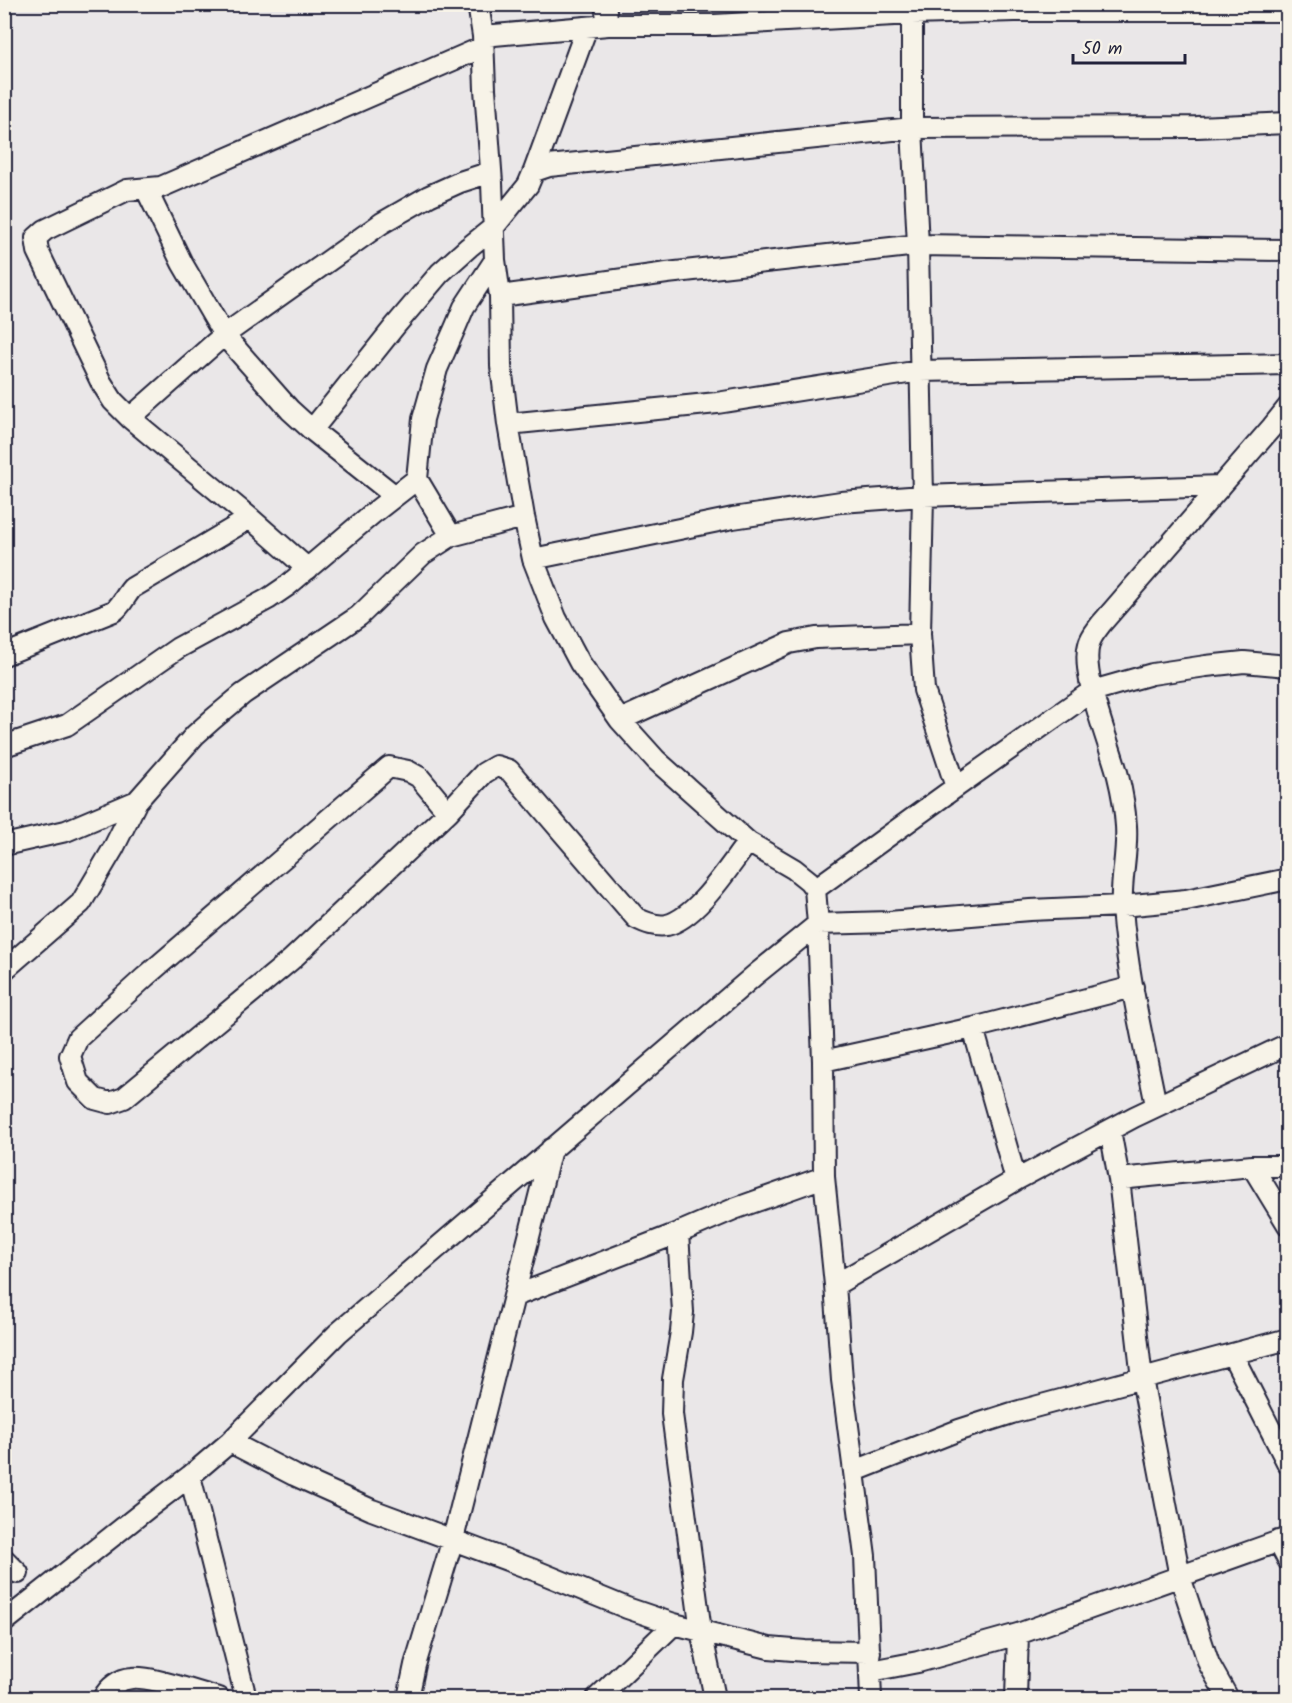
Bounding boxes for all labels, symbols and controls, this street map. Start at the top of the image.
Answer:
scale bar [1073,27,1186,65]
text: 50 m [1082,35,1122,64]

